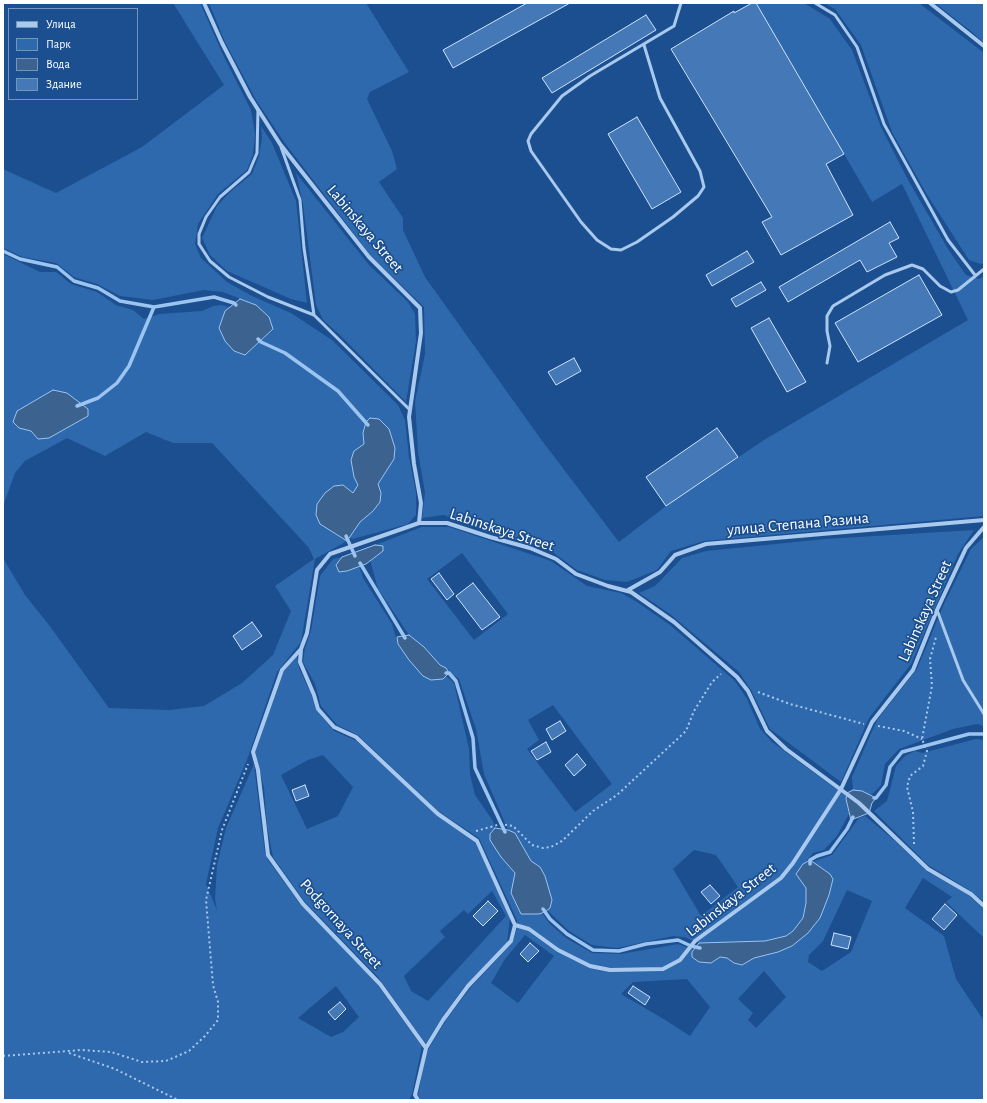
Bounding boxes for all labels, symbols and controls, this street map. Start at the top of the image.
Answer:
legend [8,8,138,100]
text: Улица [46,18,76,30]
text: Парк [46,38,71,50]
text: Вода [46,58,70,70]
text: Здание [46,78,82,90]
street label: Labinskaya Street [323,181,407,277]
street label: Labinskaya Street [447,504,557,556]
street label: улица Степана Разина [726,508,870,540]
street label: Labinskaya Street [894,557,956,665]
street label: Labinskaya Street [682,859,780,941]
street label: Podgornaya Street [296,875,386,973]

